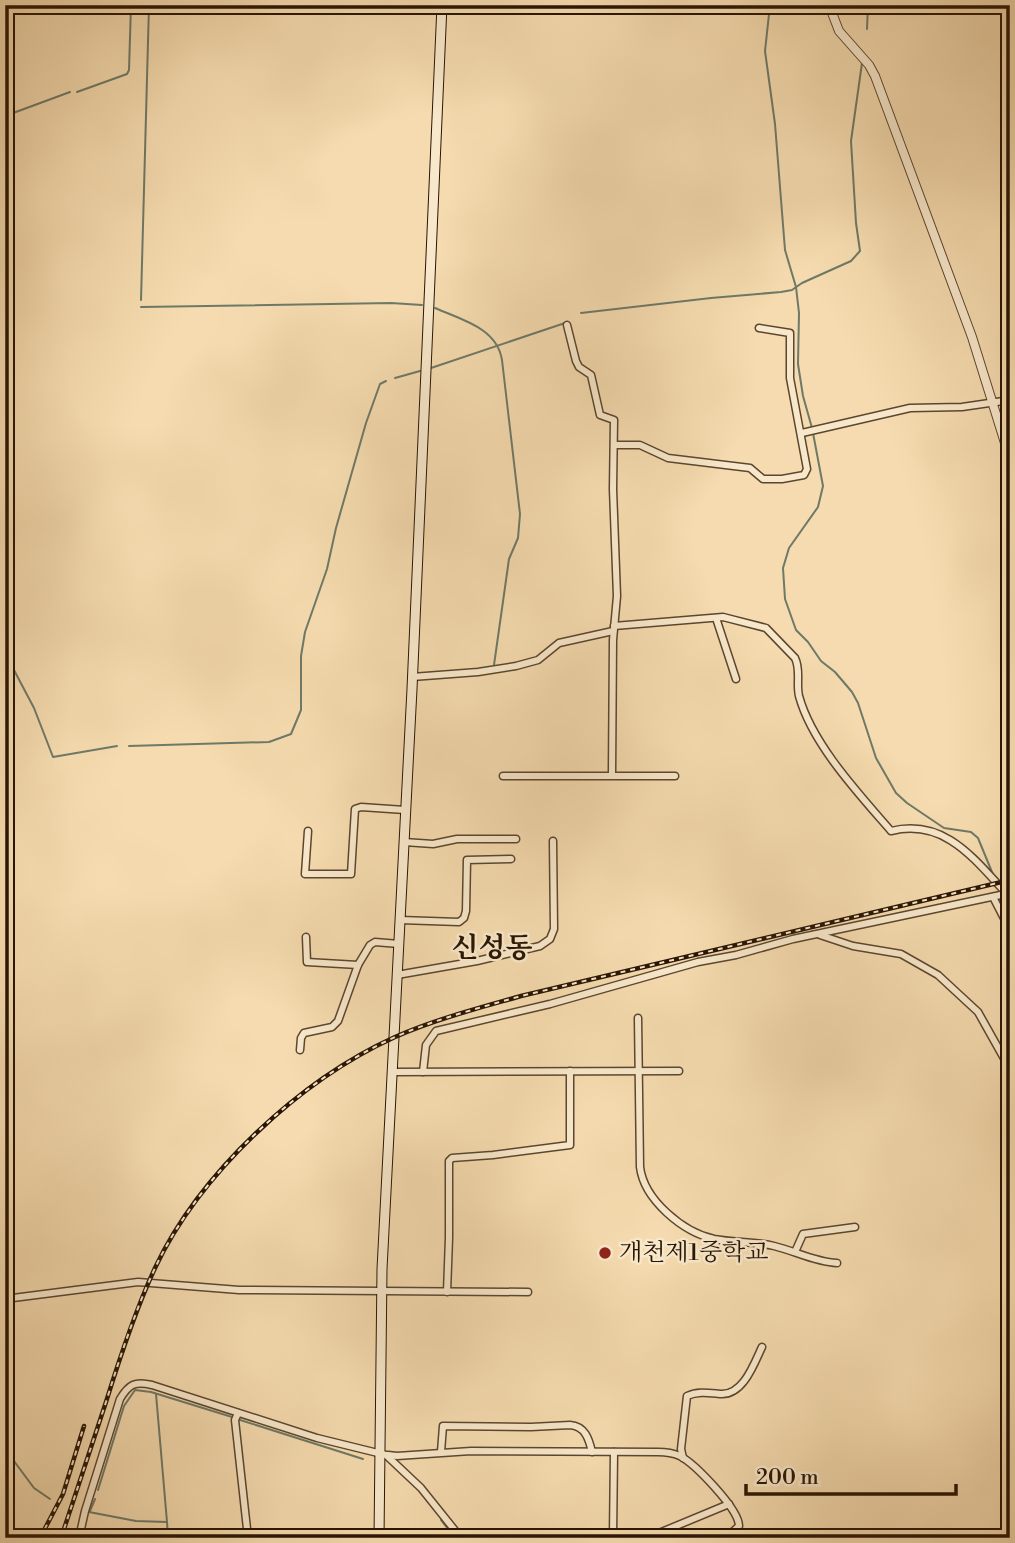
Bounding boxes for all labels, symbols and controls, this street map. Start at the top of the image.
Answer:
district label: 신성동 [451,931,533,966]
place label: 개천제1중학교 [619,1238,768,1268]
marker: 개천제1중학교 [597,1245,613,1261]
scale bar [746,1452,956,1496]
text: 200 m [756,1465,819,1491]

